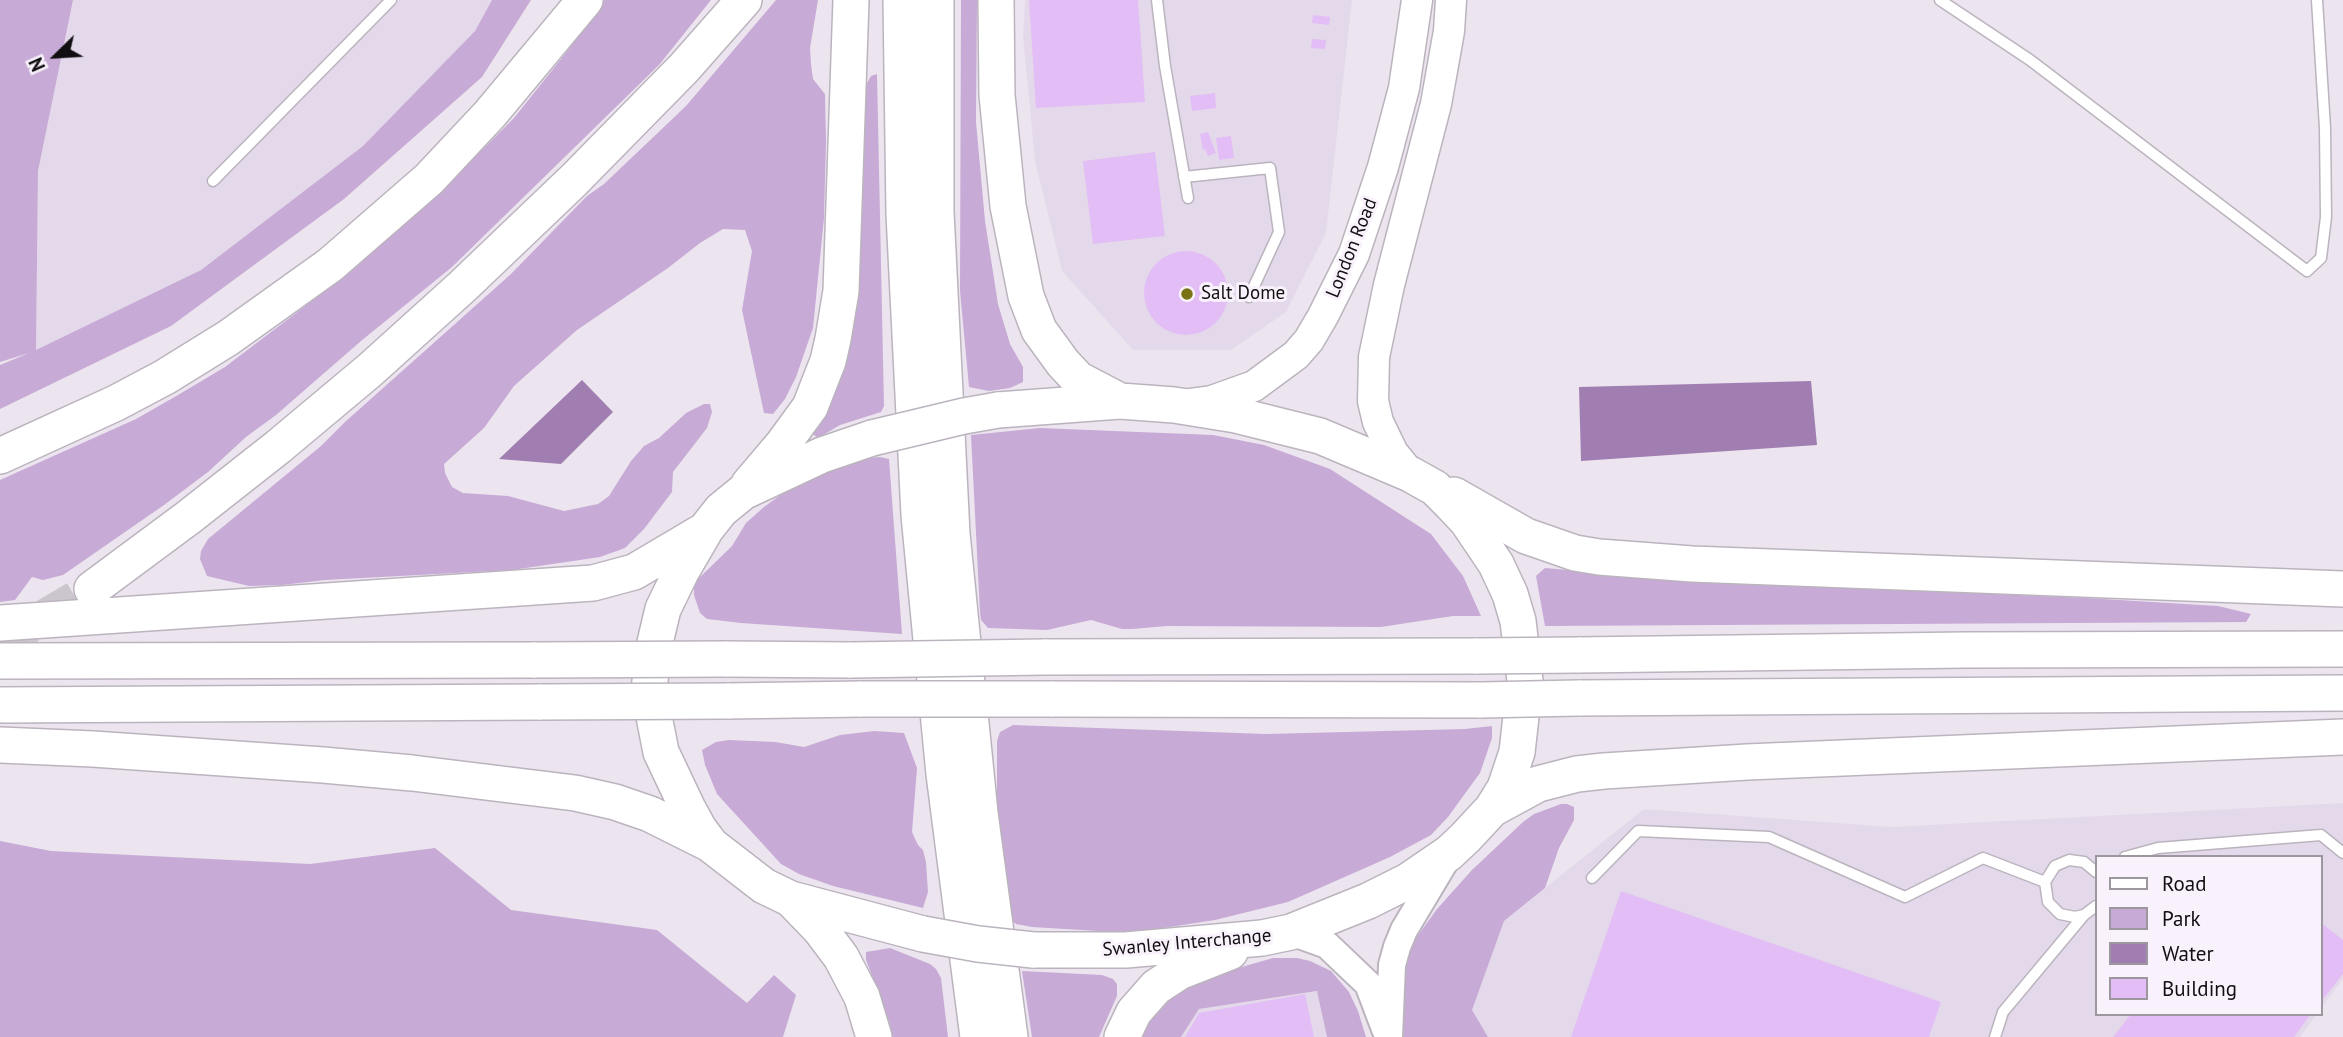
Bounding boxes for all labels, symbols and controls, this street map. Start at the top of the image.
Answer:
north arrow [21,21,91,91]
text: N [23,54,50,75]
street label: London Road [1322,195,1382,301]
place label: Salt Dome [1201,283,1285,305]
marker: Salt Dome [1179,286,1195,302]
legend [2094,855,2322,1016]
text: Road [2162,870,2206,897]
text: Park [2162,905,2201,932]
street label: Swanley Interchange [1102,924,1272,962]
text: Water [2162,940,2214,967]
text: Building [2162,975,2237,1002]

